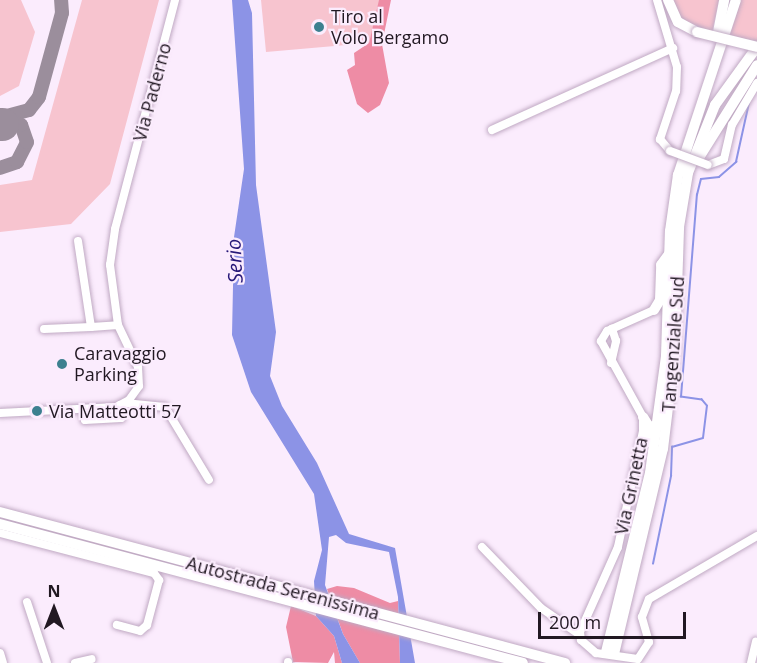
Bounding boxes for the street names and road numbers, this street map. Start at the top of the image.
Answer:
street label: Via Paderno [128,40,176,144]
street label: Tangenziale Sud [657,275,689,413]
street label: Via Grinetta [610,435,652,537]
street label: Autostrada Serenissima [184,552,382,624]

